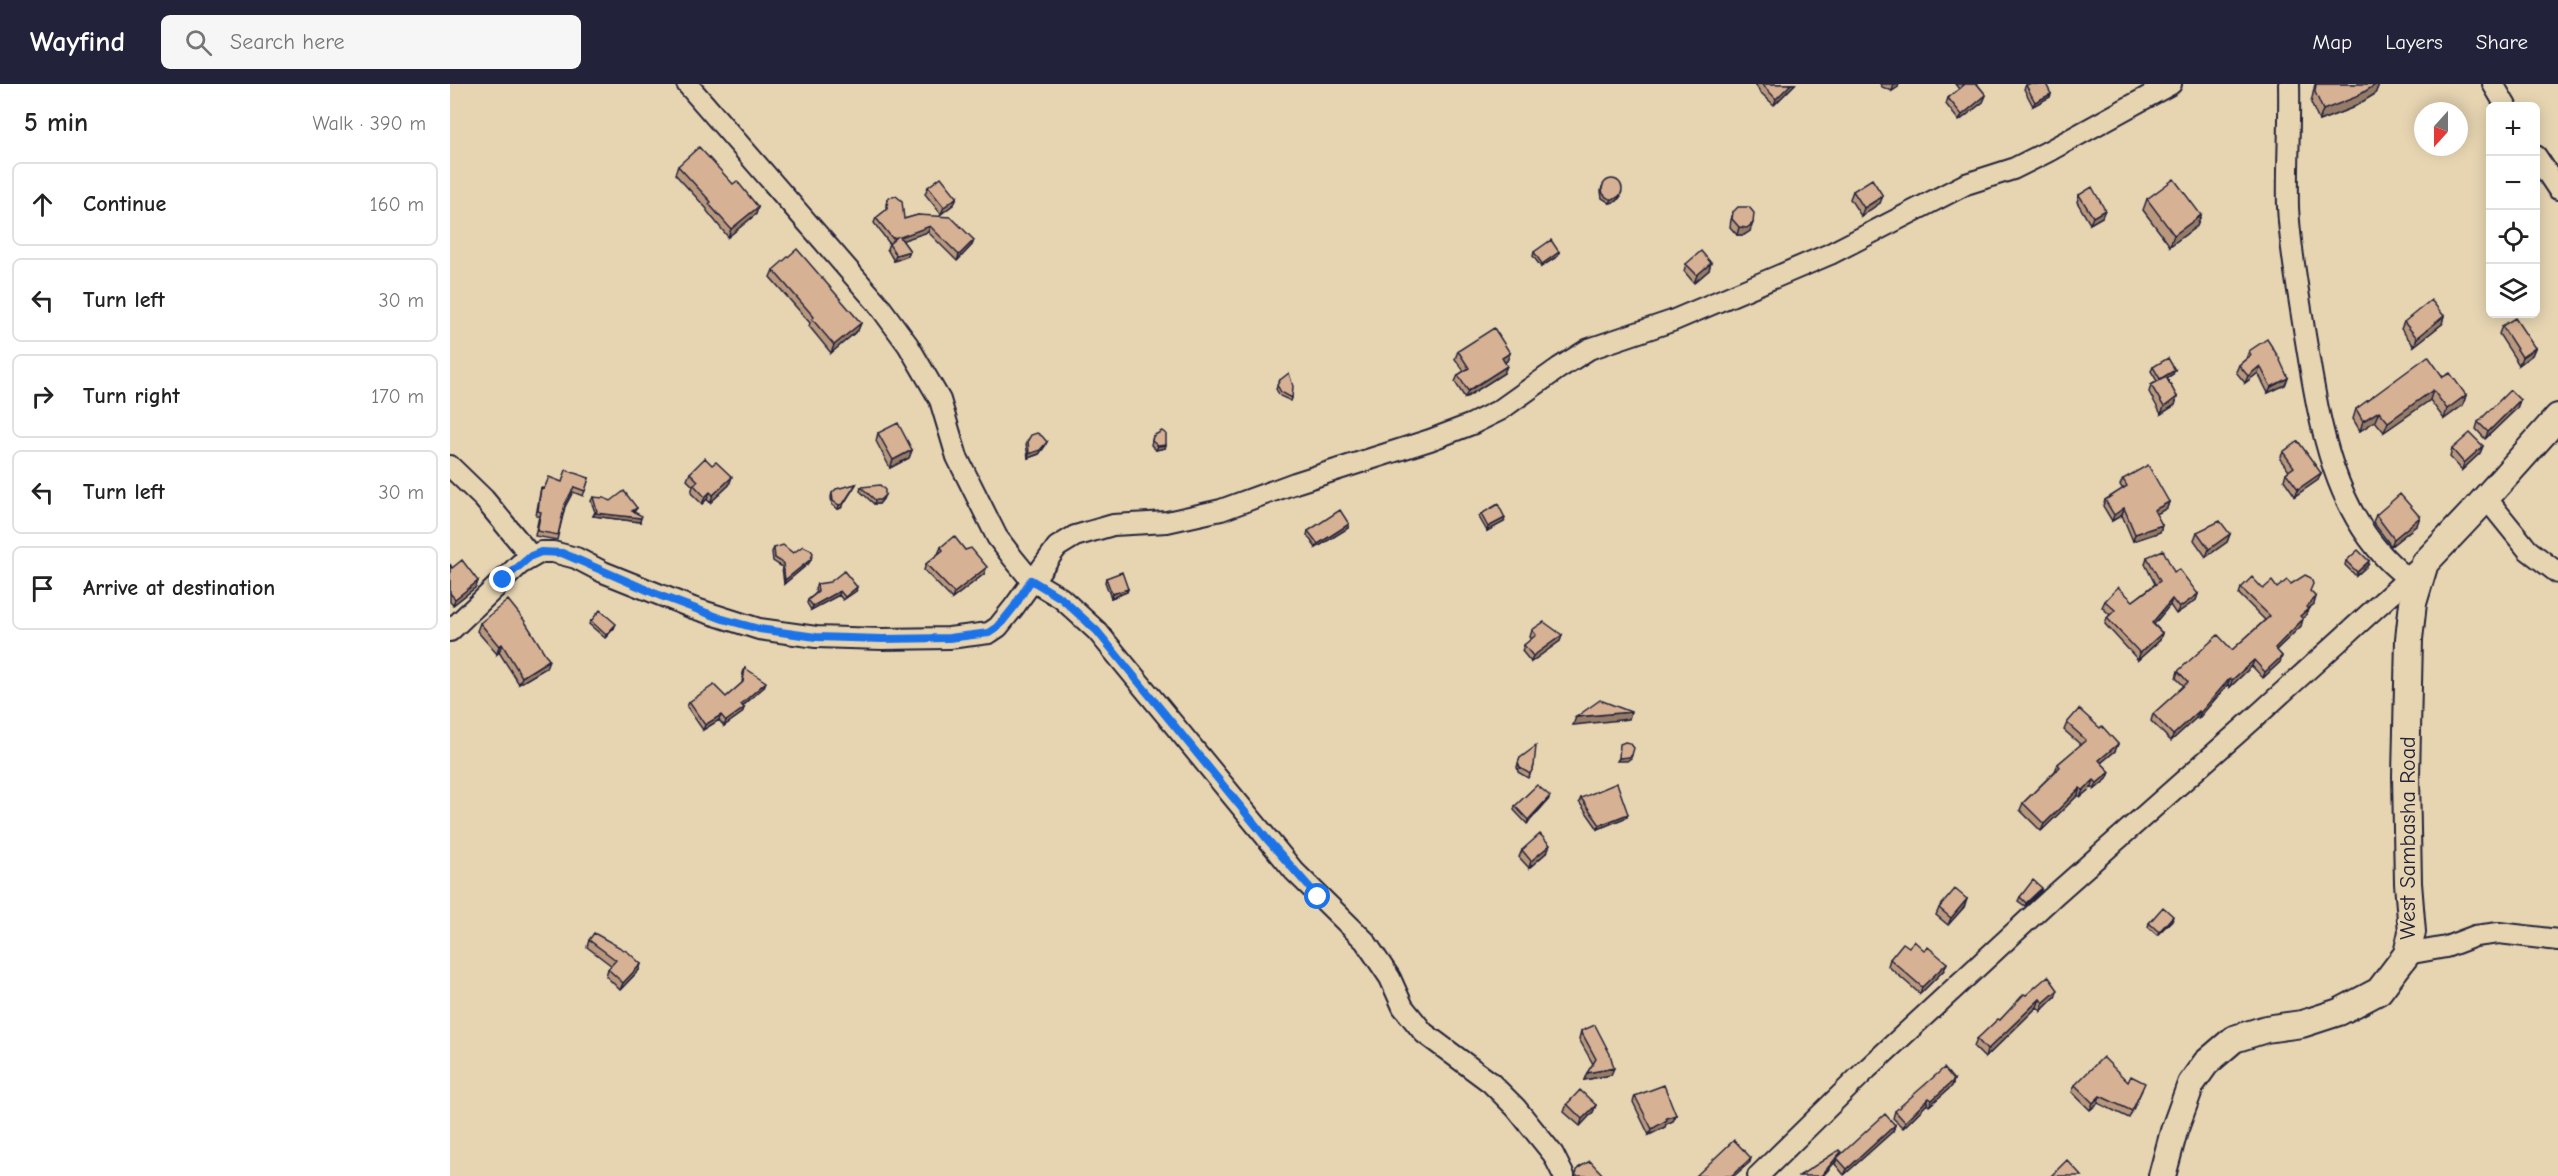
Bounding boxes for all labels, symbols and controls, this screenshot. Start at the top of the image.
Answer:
search box [161,15,581,69]
text: Wayfind [30,26,125,58]
icon: search [182,26,215,59]
text: Search here [230,29,345,55]
text: Map [2313,30,2352,54]
text: Layers [2385,30,2443,54]
text: Share [2476,30,2528,54]
north arrow [2414,102,2468,156]
map controls [2486,102,2540,318]
button: + [2486,102,2540,156]
text: 5 min [24,108,88,138]
text: Walk · 390 m [313,112,426,135]
button: − [2486,156,2540,210]
icon: ahead [26,188,59,221]
text: Continue [83,191,166,217]
text: 160 m [370,193,424,216]
button: locate [2486,210,2540,264]
button: layers [2486,264,2540,318]
icon: left [26,284,59,317]
text: Turn left [83,287,165,313]
text: 30 m [378,289,424,312]
icon: right [26,380,59,413]
text: Turn right [83,383,180,409]
text: 170 m [371,385,424,408]
icon: left [26,476,59,509]
text: Turn left [83,479,165,505]
text: 30 m [378,481,424,504]
route end [489,566,515,592]
icon: arrive [26,572,59,605]
text: Arrive at destination [83,575,275,601]
street label: West Sambasha Road [2395,736,2421,940]
route start [1304,883,1330,909]

